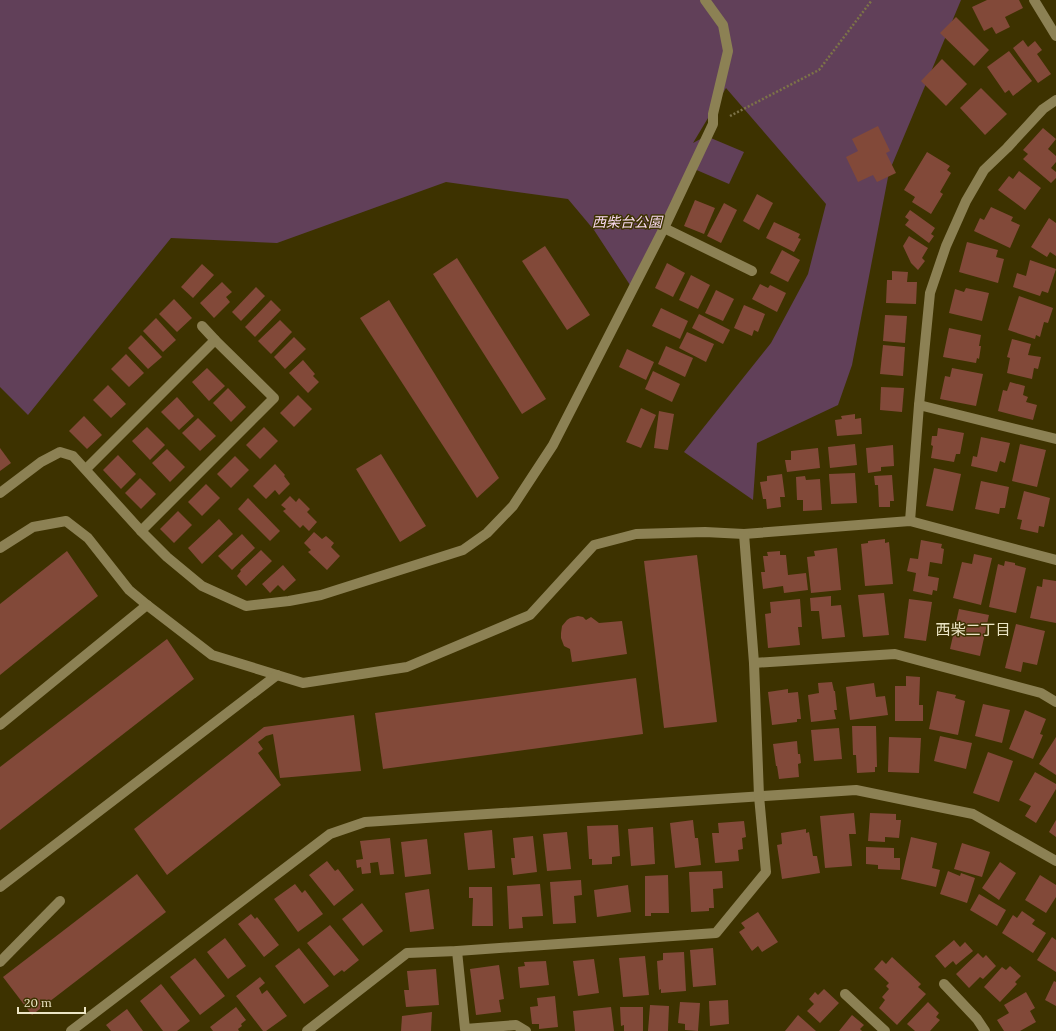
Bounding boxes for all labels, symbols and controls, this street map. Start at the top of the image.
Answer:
park label: 西柴台公園 [592,213,664,231]
district label: 西柴二丁目 [935,620,1011,639]
scale bar [18,989,85,1015]
text: 20 m [24,995,52,1010]

